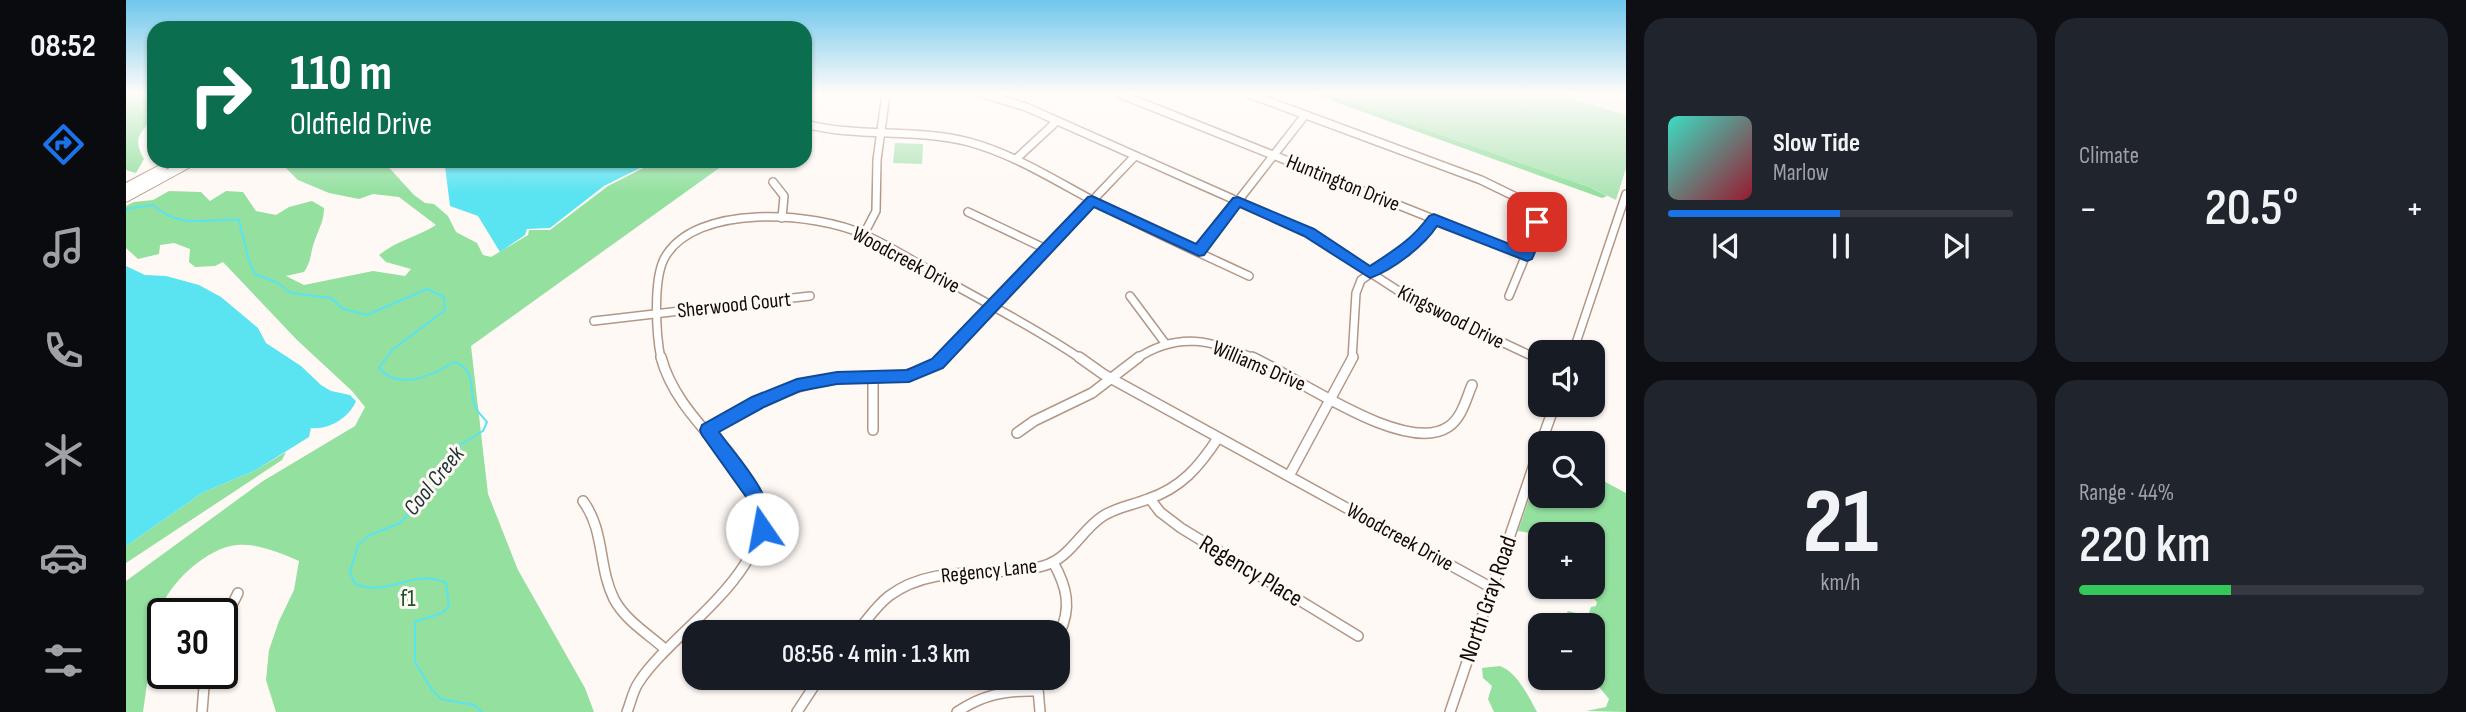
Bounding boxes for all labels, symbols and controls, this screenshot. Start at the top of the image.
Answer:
text: 08:52 [30,27,96,66]
text: 110 m [290,45,392,104]
icon: right [175,49,266,140]
text: Oldfield Drive [290,105,432,144]
icon: directions [39,120,88,169]
text: Slow Tide [1773,128,1860,159]
text: Climate [2079,142,2139,170]
street label: Huntington Drive [1283,149,1403,217]
text: Marlow [1773,159,1829,187]
text: 20.5° [2205,177,2298,240]
text: − [2079,187,2098,232]
text: + [2405,187,2424,232]
pin [1507,192,1567,252]
icon: arrive [1518,203,1556,241]
street label: Woodcreek Drive [848,221,964,299]
icon: music [39,223,88,272]
icon: previous [1707,227,1745,265]
icon: pause [1822,227,1860,265]
icon: next [1937,227,1975,265]
street label: Kingswood Drive [1394,279,1508,355]
street label: Sherwood Court [676,287,792,323]
icon: phone [39,326,88,375]
street label: Williams Drive [1209,335,1309,397]
map controls [1528,340,1605,690]
button: sound [1528,340,1605,417]
icon: climate [39,430,88,479]
button: search [1528,431,1605,508]
water label: Cool Creek [398,440,471,521]
text: 21 [1803,469,1878,578]
text: Range · 44% [2079,479,2174,507]
position arrow [725,492,799,566]
street label: Woodcreek Drive [1342,497,1458,577]
text: 220 km [2079,514,2211,577]
button: + [1528,522,1605,599]
street label: Regency Place [1194,529,1308,613]
street label: North Gray Road [1453,532,1523,666]
icon: car [39,533,88,582]
street label: Regency Lane [940,554,1038,588]
text: km/h [1821,569,1860,597]
park label: f1 [400,584,416,613]
speed limit sign: 30 [147,598,238,689]
button: − [1528,613,1605,690]
icon: filters [39,636,88,685]
text: 08:56 · 4 min · 1.3 km [782,639,970,670]

